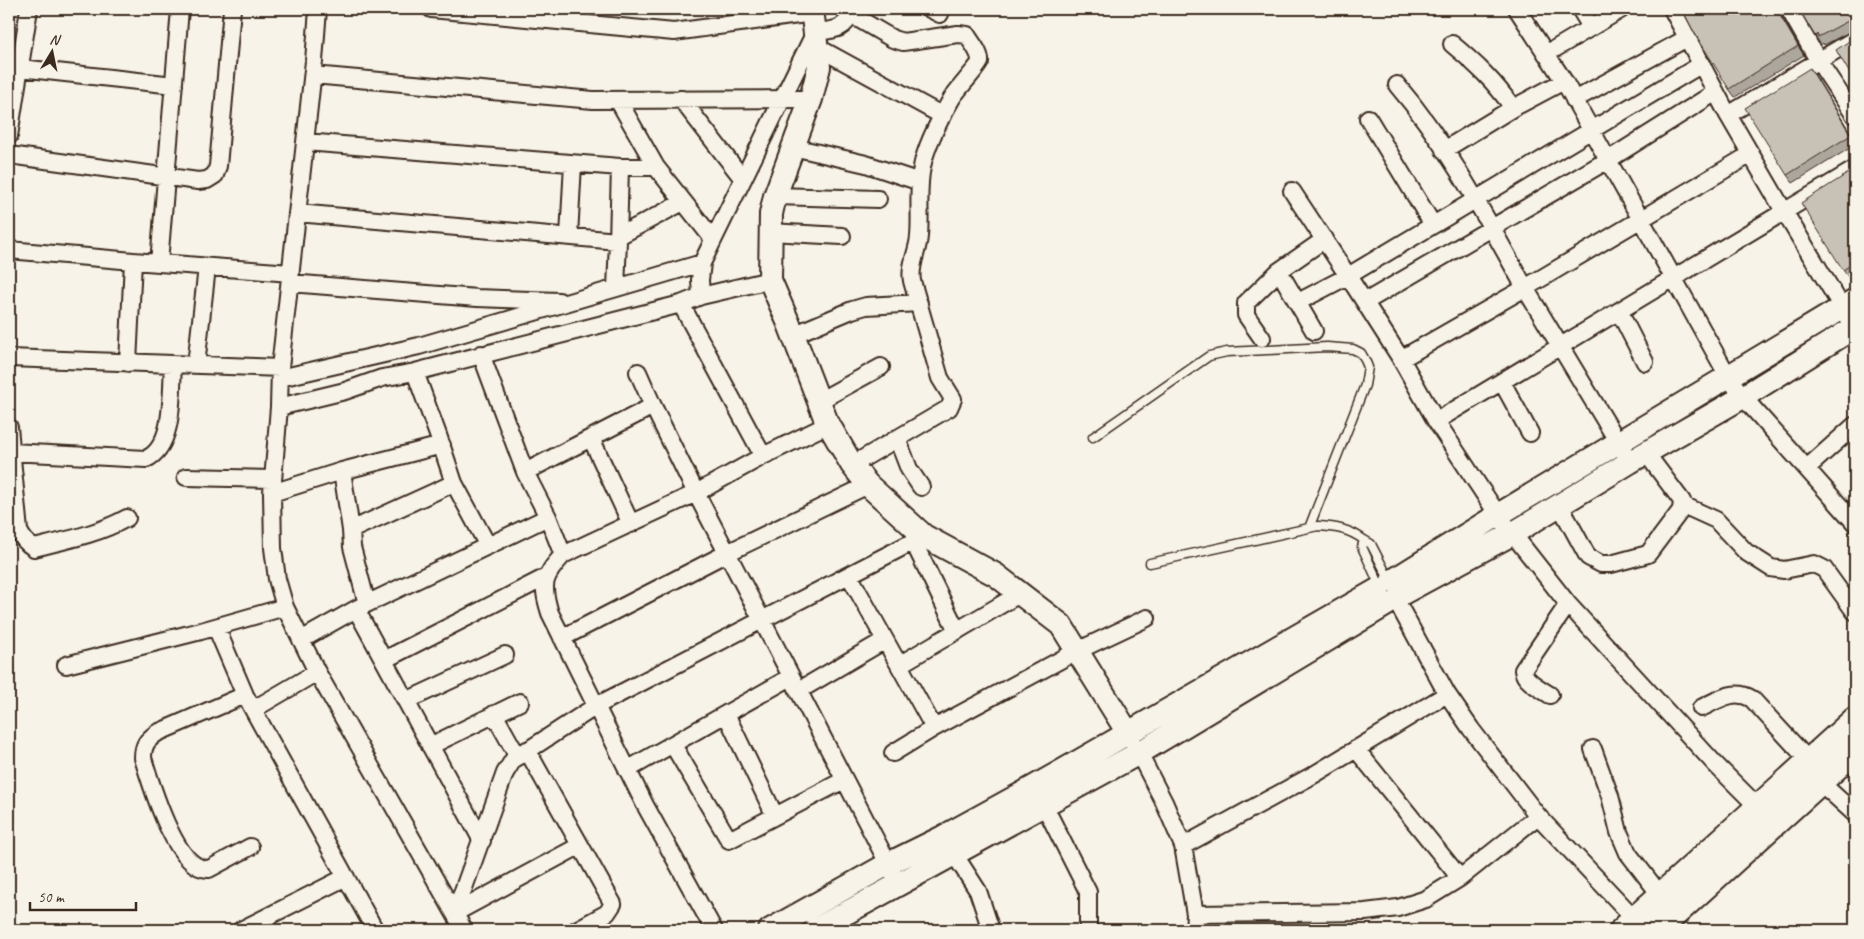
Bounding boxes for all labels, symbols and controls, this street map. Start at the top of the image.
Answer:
north arrow [28,28,78,78]
text: N [48,31,62,49]
scale bar [30,879,136,911]
text: 50 m [38,888,65,907]

